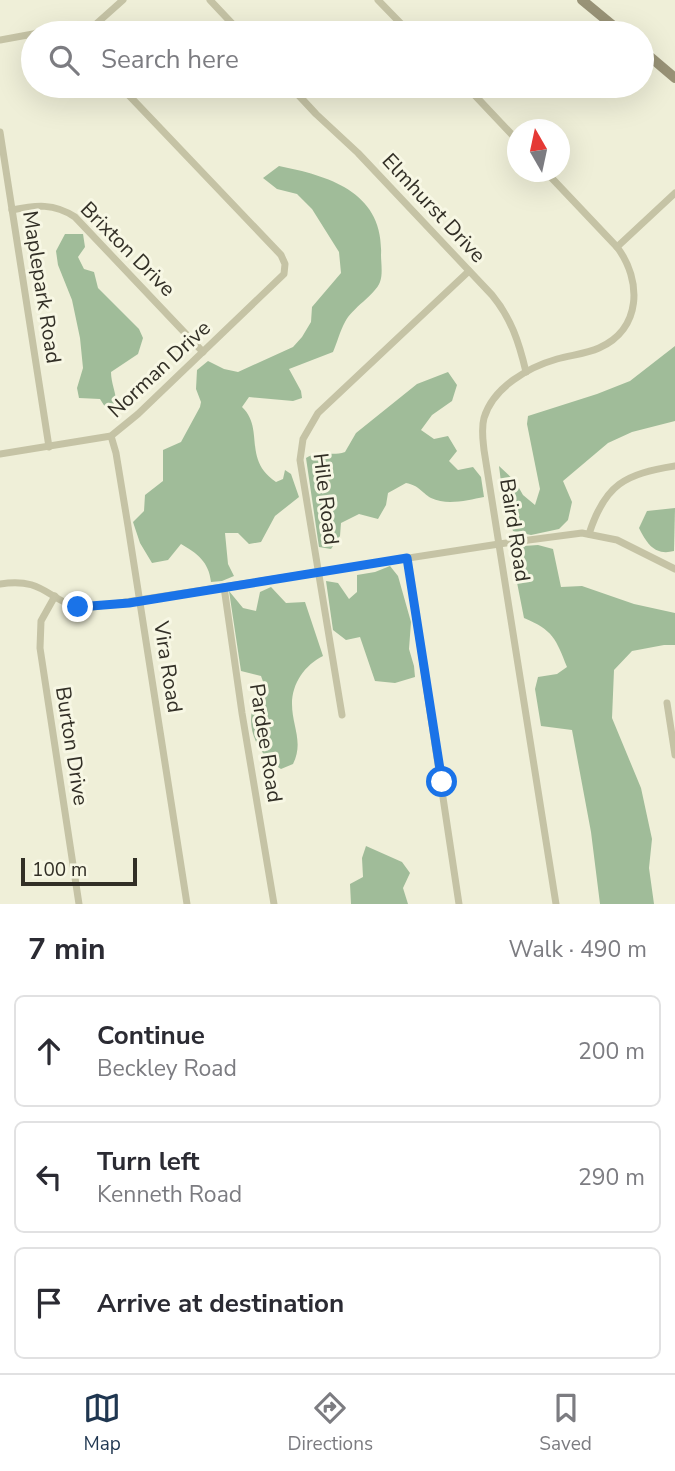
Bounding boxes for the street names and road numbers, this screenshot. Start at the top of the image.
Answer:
street label: Elmhurst Drive [376,147,492,269]
street label: Brixton Drive [74,195,182,303]
street label: Maplepark Road [16,209,68,365]
street label: Norman Drive [102,314,216,424]
street label: Hile Road [306,451,346,547]
street label: Baird Road [493,476,537,584]
street label: Vira Road [147,618,189,715]
street label: Pardee Road [243,681,289,805]
street label: Burton Drive [49,684,95,808]

